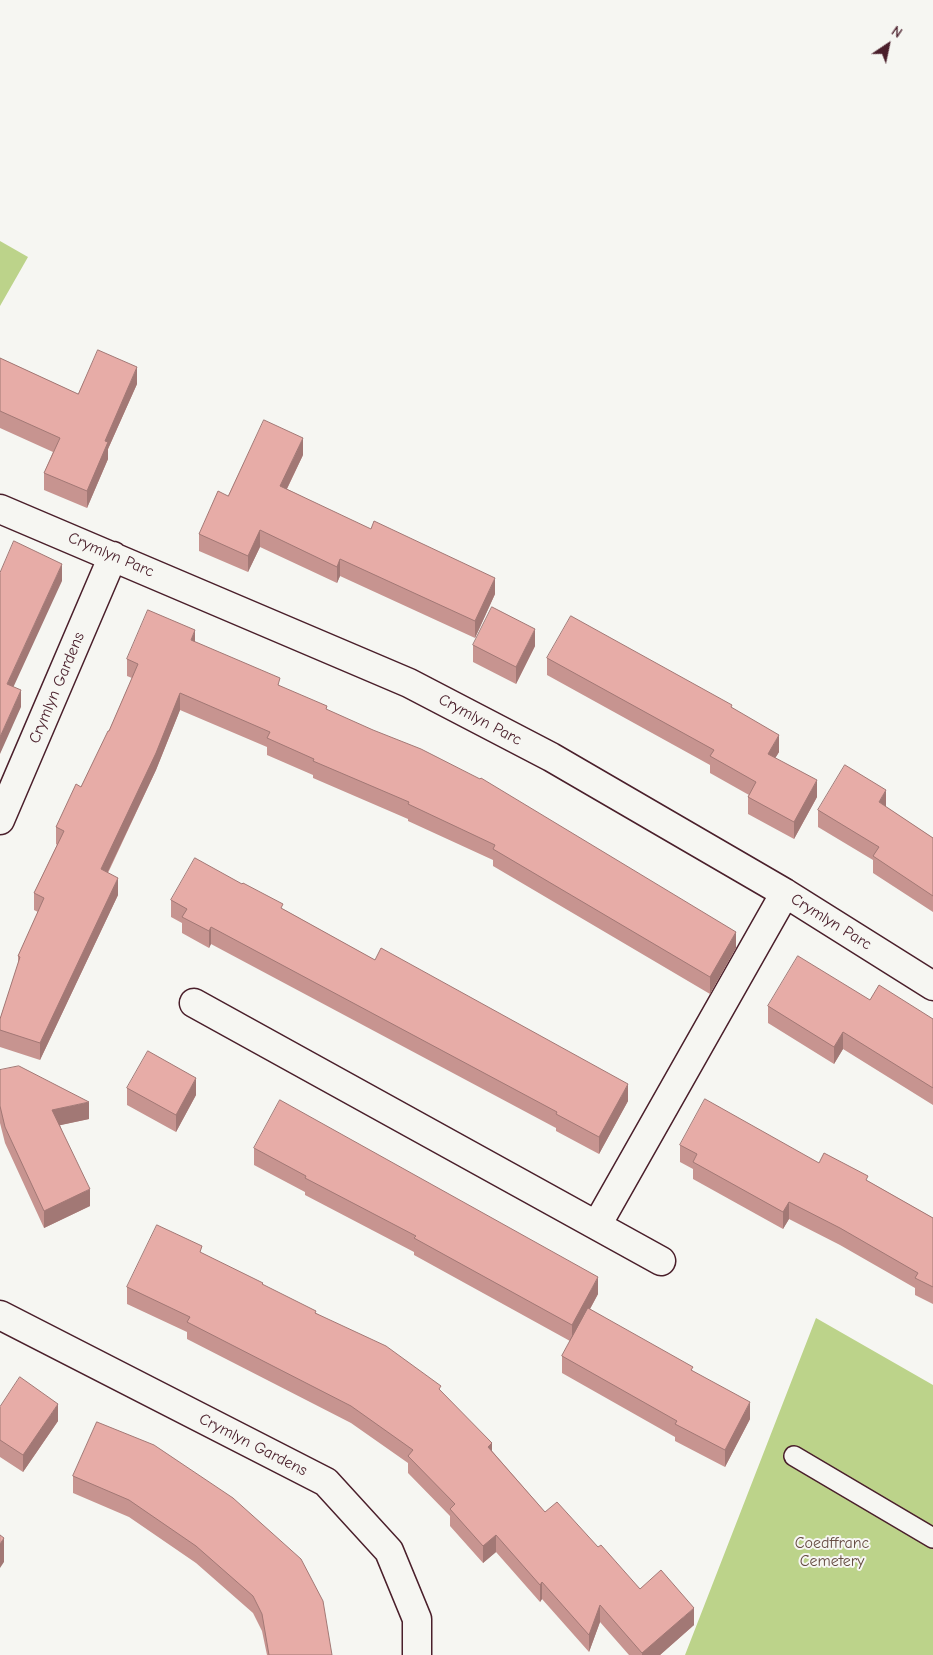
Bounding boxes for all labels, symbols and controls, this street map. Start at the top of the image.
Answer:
north arrow [863,20,913,70]
text: N [888,23,905,42]
street label: Crymlyn Parc [65,528,157,582]
street label: Crymlyn Gardens [25,629,89,747]
street label: Crymlyn Parc [435,690,525,750]
street label: Crymlyn Parc [787,890,875,954]
street label: Crymlyn Gardens [196,1409,310,1481]
park label: Coedffranc Cemetery [795,1533,869,1571]

